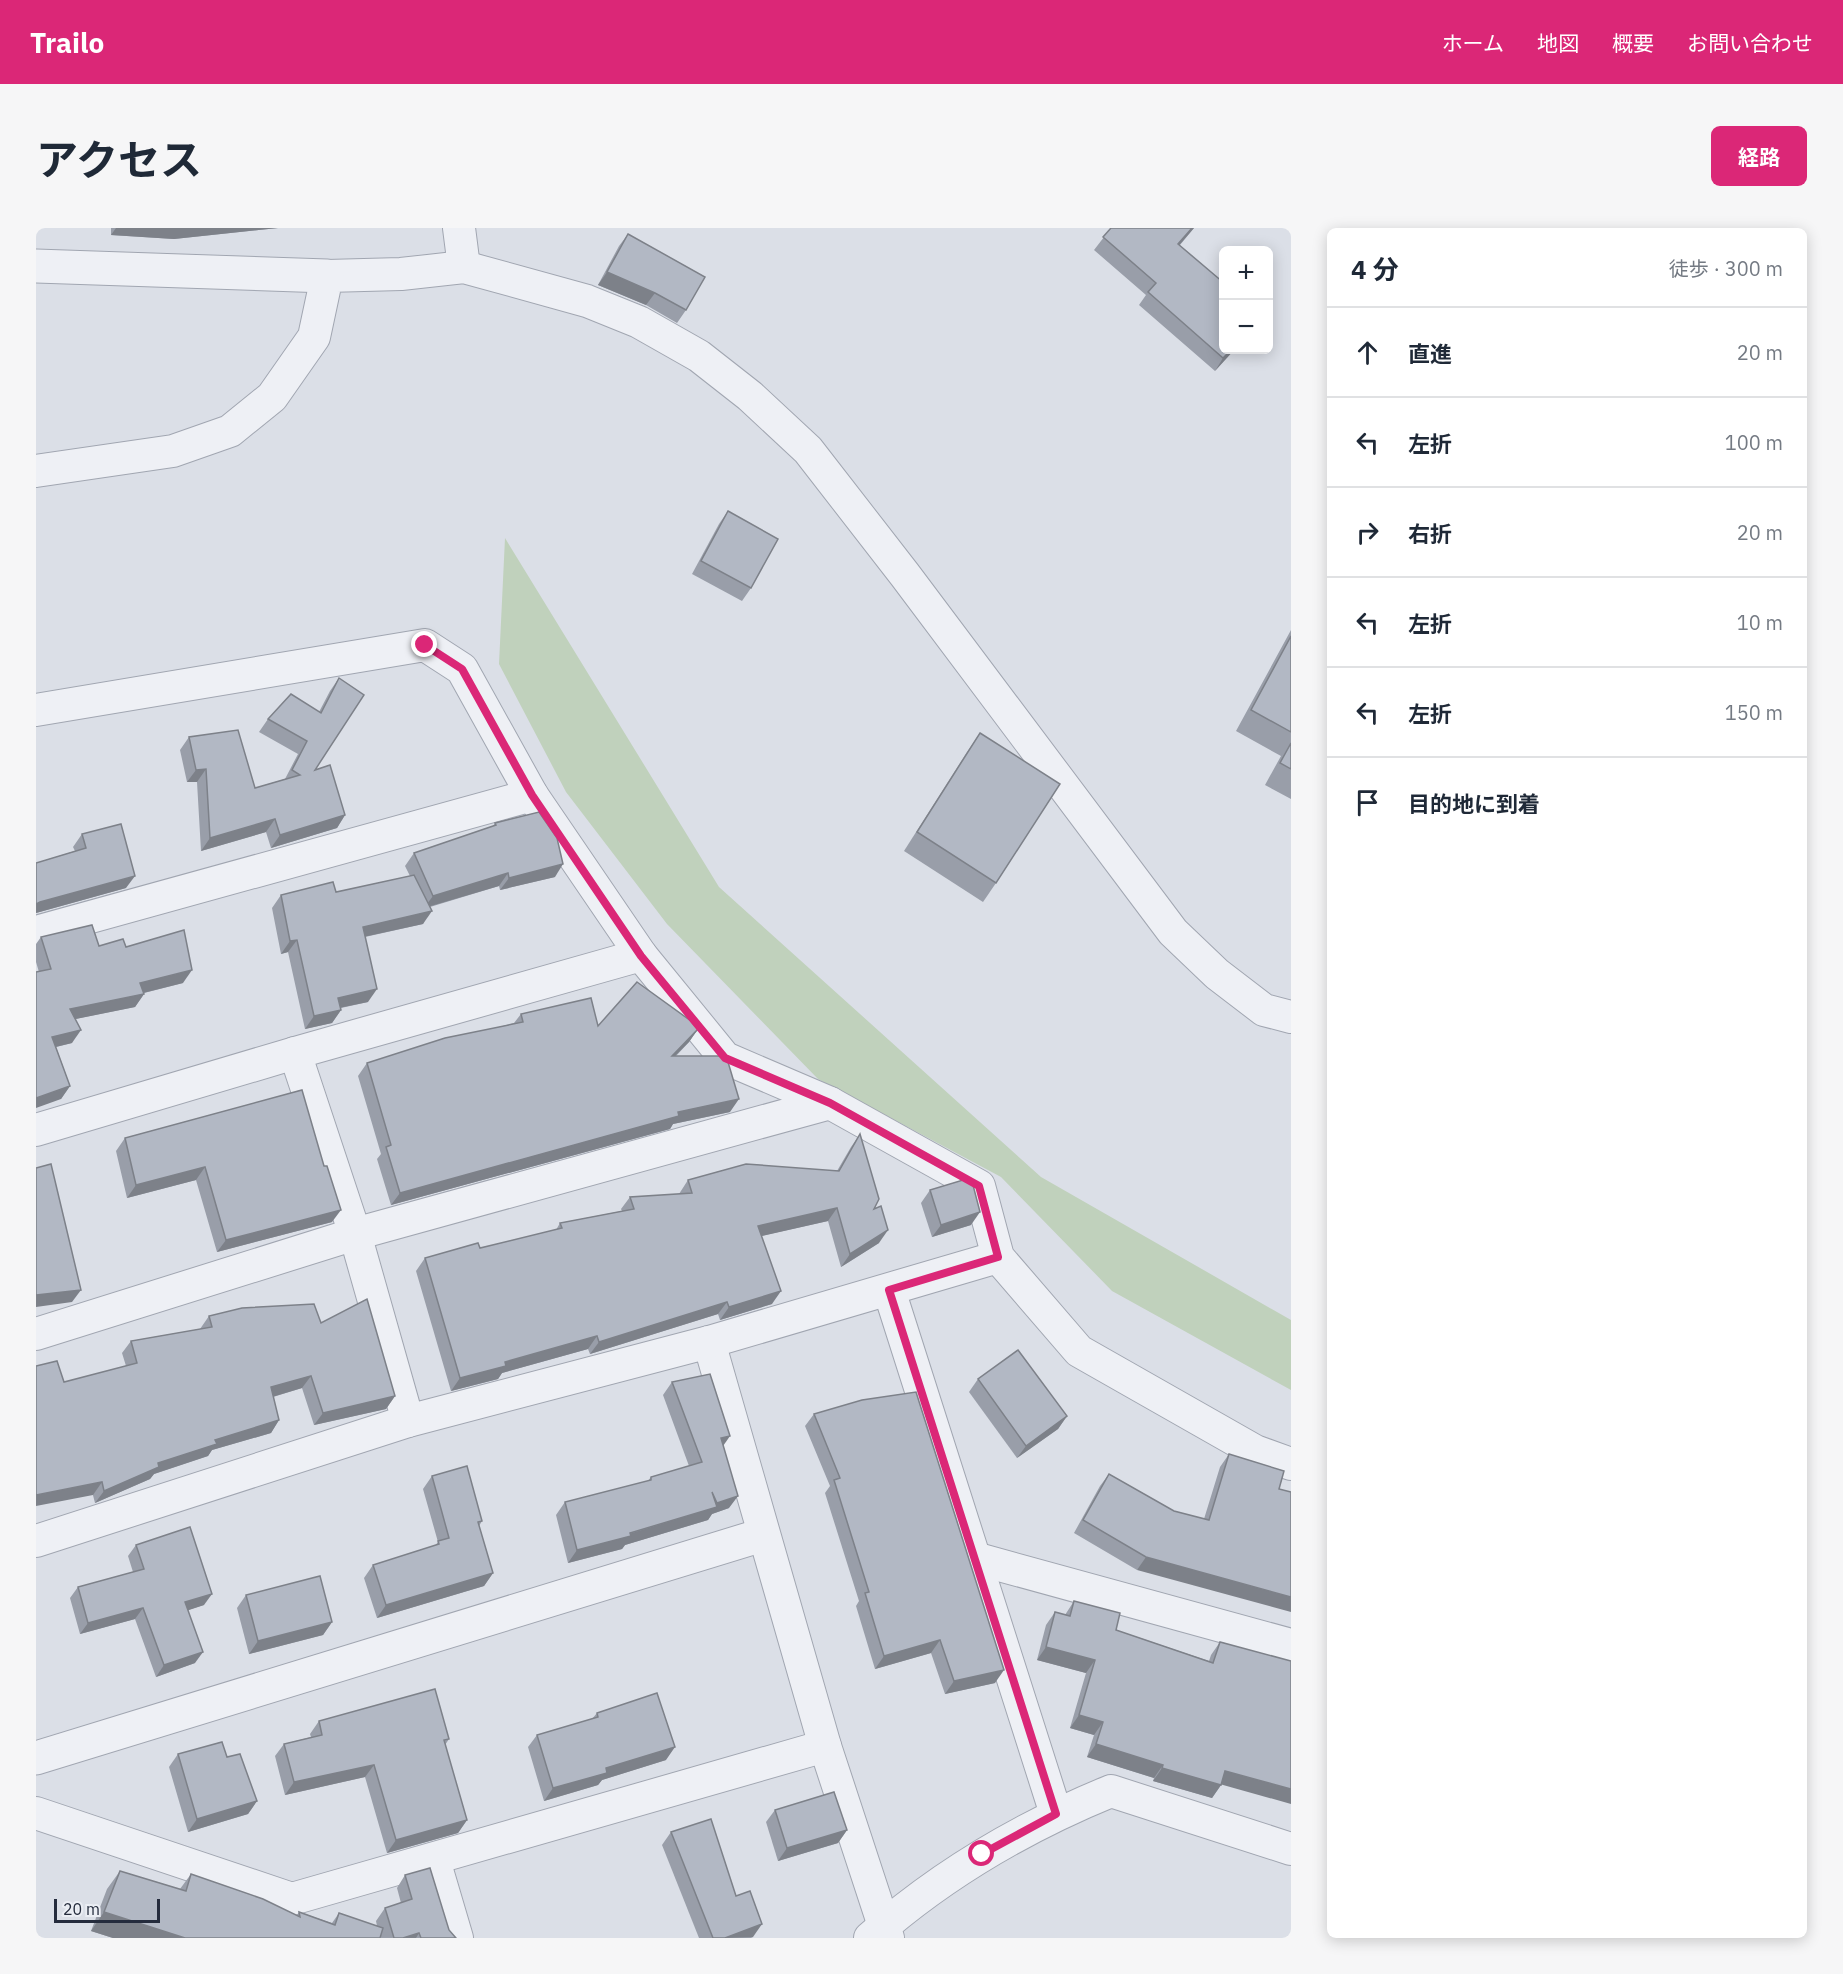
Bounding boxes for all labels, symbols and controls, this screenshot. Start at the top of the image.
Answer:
text: Trailo [30,24,104,61]
text: ホーム [1442,29,1504,57]
text: 地図 [1537,29,1579,57]
text: 概要 [1612,29,1654,57]
text: お問い合わせ [1687,29,1813,57]
button: 経路 [1711,126,1807,186]
text: アクセス [36,132,202,187]
map controls [1219,246,1273,354]
button: + [1219,246,1273,300]
text: 4 分 [1351,252,1399,286]
text: 徒歩 · 300 m [1669,255,1783,282]
button: − [1219,300,1273,354]
icon: ahead [1351,336,1384,369]
text: 直進 [1408,339,1452,368]
text: 20 m [1737,339,1783,366]
icon: left [1351,426,1384,459]
text: 左折 [1408,429,1452,458]
text: 100 m [1725,429,1783,456]
icon: right [1351,516,1384,549]
text: 右折 [1408,519,1452,548]
text: 20 m [1737,519,1783,546]
icon: left [1351,606,1384,639]
text: 左折 [1408,609,1452,638]
text: 10 m [1737,609,1783,636]
route end [411,631,437,657]
icon: left [1351,696,1384,729]
text: 左折 [1408,699,1452,728]
text: 150 m [1725,699,1783,726]
icon: arrive [1351,786,1384,819]
text: 目的地に到着 [1408,789,1540,818]
route start [968,1840,994,1866]
scale bar [54,1896,160,1924]
text: 20 m [63,1899,100,1919]

